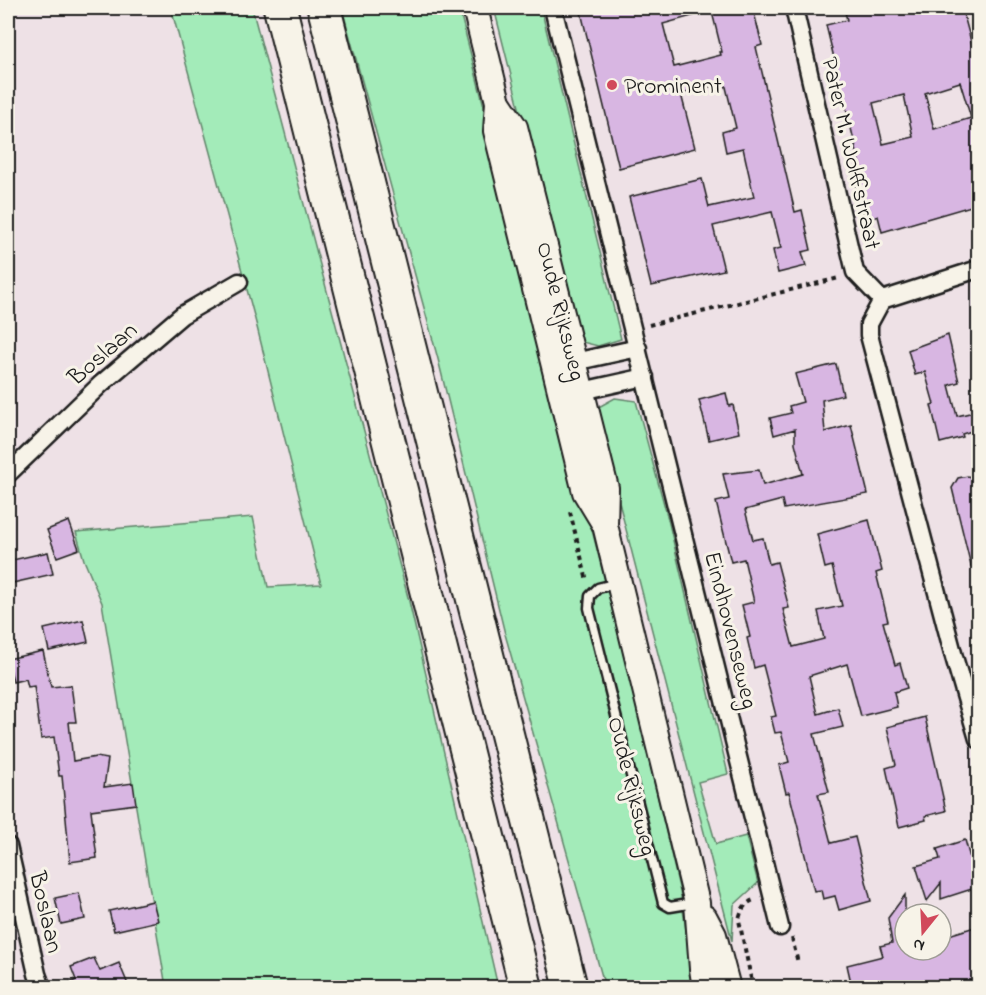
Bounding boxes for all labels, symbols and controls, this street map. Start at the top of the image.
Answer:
street label: Pater M. Wolffstraat [810,54,889,253]
place label: Prominent [624,70,722,105]
marker: Prominent [605,78,619,92]
street label: Oude Rijksweg [525,238,594,385]
street label: Boslaan [60,315,146,396]
street label: Eindhovenseweg [693,548,766,713]
street label: Oude Rijksweg [596,713,665,860]
street label: Boslaan [18,867,71,957]
north arrow [893,902,953,962]
text: N [910,931,928,957]

